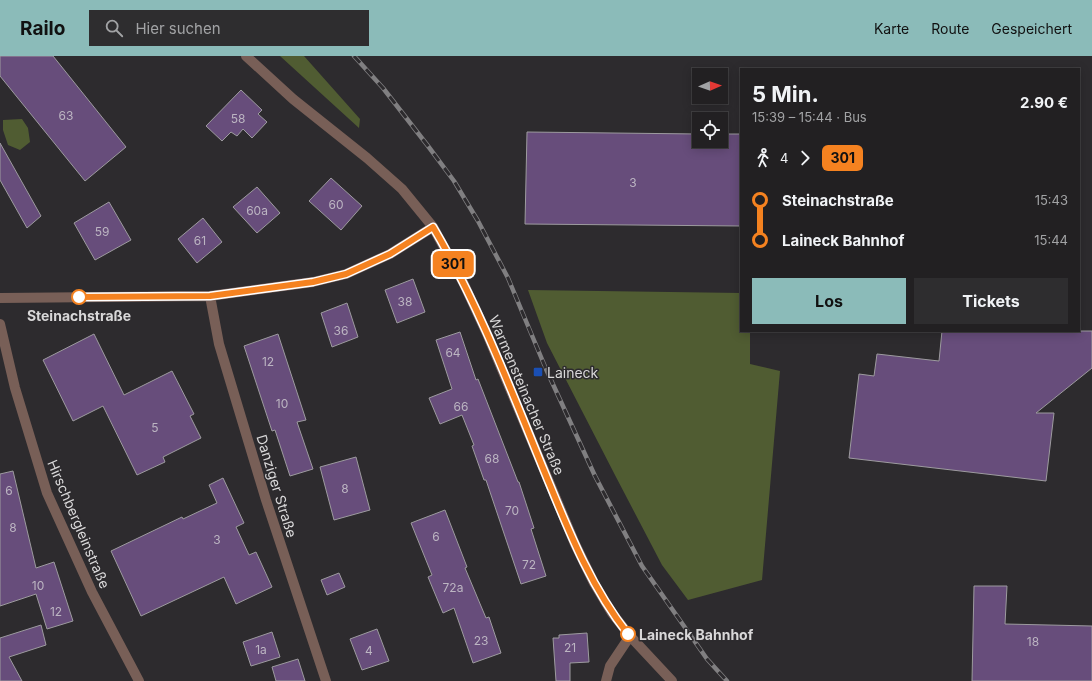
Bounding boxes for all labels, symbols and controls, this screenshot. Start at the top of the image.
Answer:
search box [89,10,369,46]
text: Railo [20,17,65,40]
icon: search [103,17,125,39]
text: Hier suchen [135,19,221,38]
text: Karte [874,20,909,37]
text: Route [931,20,969,37]
text: Gespeichert [991,20,1072,37]
north arrow [692,68,728,104]
map controls [692,68,728,148]
text: 5 Min. [752,81,819,107]
text: 2.90 € [1020,93,1068,112]
house number: 63 [59,108,73,123]
text: 15:39 – 15:44 · Bus [752,109,867,125]
house number: 58 [231,111,245,126]
button: locate [692,112,728,148]
icon: walk [752,147,774,169]
icon: forward [794,147,816,169]
text: 301 [830,149,855,166]
text: 4 [780,150,788,166]
house number: 3 [629,175,637,190]
text: Steinachstraße [782,191,894,210]
text: 15:43 [1035,192,1068,208]
house number: 60 [328,197,344,212]
house number: 60a [246,203,268,218]
house number: 59 [95,224,109,239]
text: Laineck Bahnhof [782,231,904,250]
text: 15:44 [1034,232,1068,248]
house number: 61 [194,233,206,248]
line badge: 301 [430,251,476,277]
text: 301 [441,255,465,272]
button: Los [752,278,906,324]
button: Tickets [914,278,1068,324]
marker: Steinachstraße [71,289,87,305]
house number: 38 [398,294,412,309]
place label: Steinachstraße [27,307,131,324]
street label: Warmensteinacher Straße [486,313,568,477]
house number: 36 [334,323,348,338]
house number: 64 [445,345,461,360]
house number: 12 [262,354,274,369]
place label: Laineck [547,364,599,381]
marker: Laineck [532,366,544,378]
house number: 10 [276,396,288,411]
house number: 66 [454,399,468,414]
house number: 5 [151,420,159,435]
street label: Danziger Straße [253,432,301,540]
house number: 68 [485,451,499,466]
street label: Hirschbergleinstraße [44,457,114,591]
house number: 8 [341,481,349,496]
house number: 6 [5,483,13,498]
house number: 70 [505,503,519,518]
house number: 8 [9,520,17,535]
house number: 6 [432,529,440,544]
house number: 3 [213,532,221,547]
house number: 72 [522,557,536,572]
house number: 10 [32,578,44,593]
house number: 72a [443,580,463,595]
house number: 12 [50,604,62,619]
marker: Laineck Bahnhof [620,626,636,642]
place label: Laineck Bahnhof [639,626,754,643]
house number: 23 [474,633,488,648]
house number: 18 [1027,634,1039,649]
house number: 21 [564,640,576,655]
house number: 1a [255,642,267,657]
house number: 4 [365,643,373,658]

